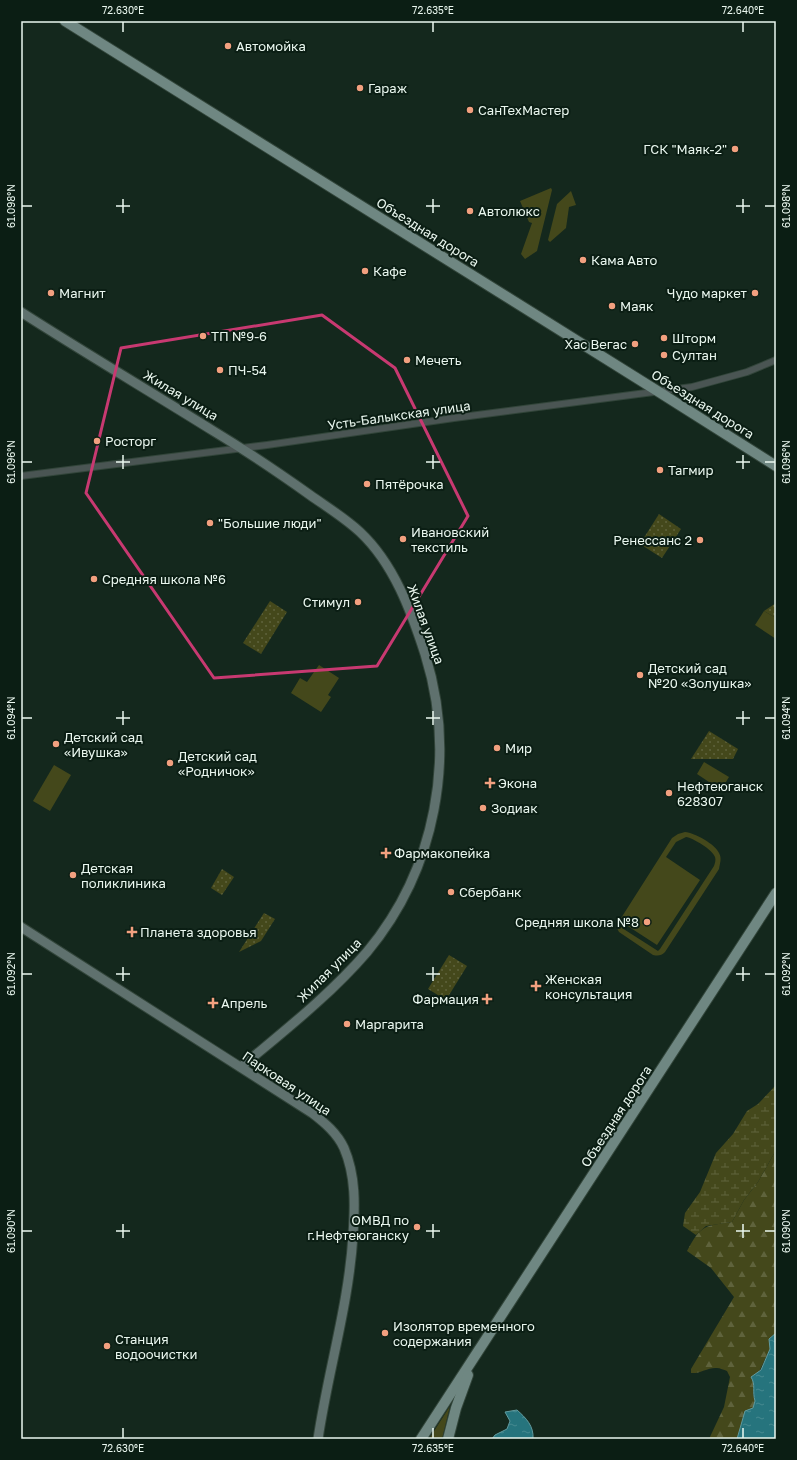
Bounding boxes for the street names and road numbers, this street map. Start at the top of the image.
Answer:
street label: Объездная дорога [374,194,482,270]
street label: Жилая улица [141,366,221,424]
street label: Объездная дорога [649,366,757,442]
street label: Усть-Балыкская улица [326,397,472,433]
street label: Жилая улица [404,582,448,666]
street label: Жилая улица [294,935,364,1005]
street label: Парковая улица [240,1047,334,1119]
street label: Объездная дорога [577,1062,655,1170]

